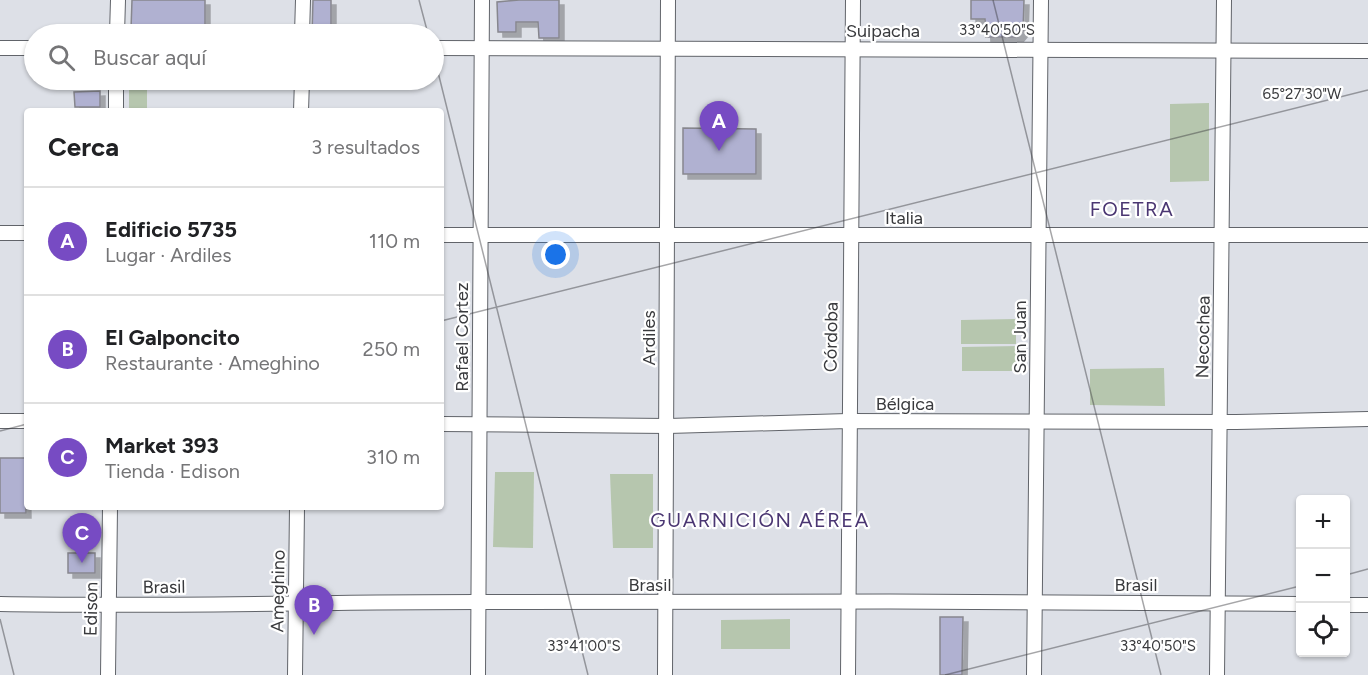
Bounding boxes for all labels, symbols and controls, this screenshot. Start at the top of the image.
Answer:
street label: Suipacha [846,20,920,42]
text: 33°40'50"S [959,21,1035,39]
search box [24,24,444,90]
icon: search [45,41,78,74]
text: Buscar aquí [93,44,206,71]
text: 65°27'30"W [1262,85,1342,103]
pin: A [700,102,738,151]
text: Cerca [48,131,119,163]
text: 3 resultados [311,135,420,159]
district label: FOETRA [1090,197,1174,221]
street label: Italia [885,207,923,229]
text: Edificio 5735 [105,216,237,243]
text: A [60,229,75,253]
text: 110 m [369,229,420,253]
your location [541,240,570,269]
text: Lugar · Ardiles [105,243,232,267]
street label: Rafael Cortez [451,282,473,392]
street label: Necochea [1191,295,1215,379]
street label: San Juan [1009,300,1031,374]
street label: Córdoba [819,302,843,372]
street label: Ardiles [638,310,660,366]
text: El Galponcito [105,324,240,351]
text: B [61,337,74,361]
text: 250 m [363,337,420,361]
text: Restaurante · Ameghino [105,351,320,375]
street label: Bélgica [876,393,934,415]
text: Market 393 [105,432,219,459]
text: C [60,445,75,469]
text: 310 m [366,445,420,469]
text: Tienda · Edison [105,459,240,483]
map controls [1296,495,1350,657]
button: + [1296,495,1350,549]
district label: GUARNICIÓN AÉREA [650,508,870,532]
pin: C [62,514,101,563]
button: − [1296,549,1350,603]
street label: Ameghino [266,550,290,632]
street label: Brasil [629,574,671,596]
street label: Brasil [1115,574,1157,596]
street label: Brasil [142,576,186,598]
street label: Edison [80,582,102,636]
pin: B [294,586,334,635]
button: locate [1296,603,1350,657]
text: 33°41'00"S [547,637,621,655]
text: 33°40'50"S [1120,637,1196,655]

